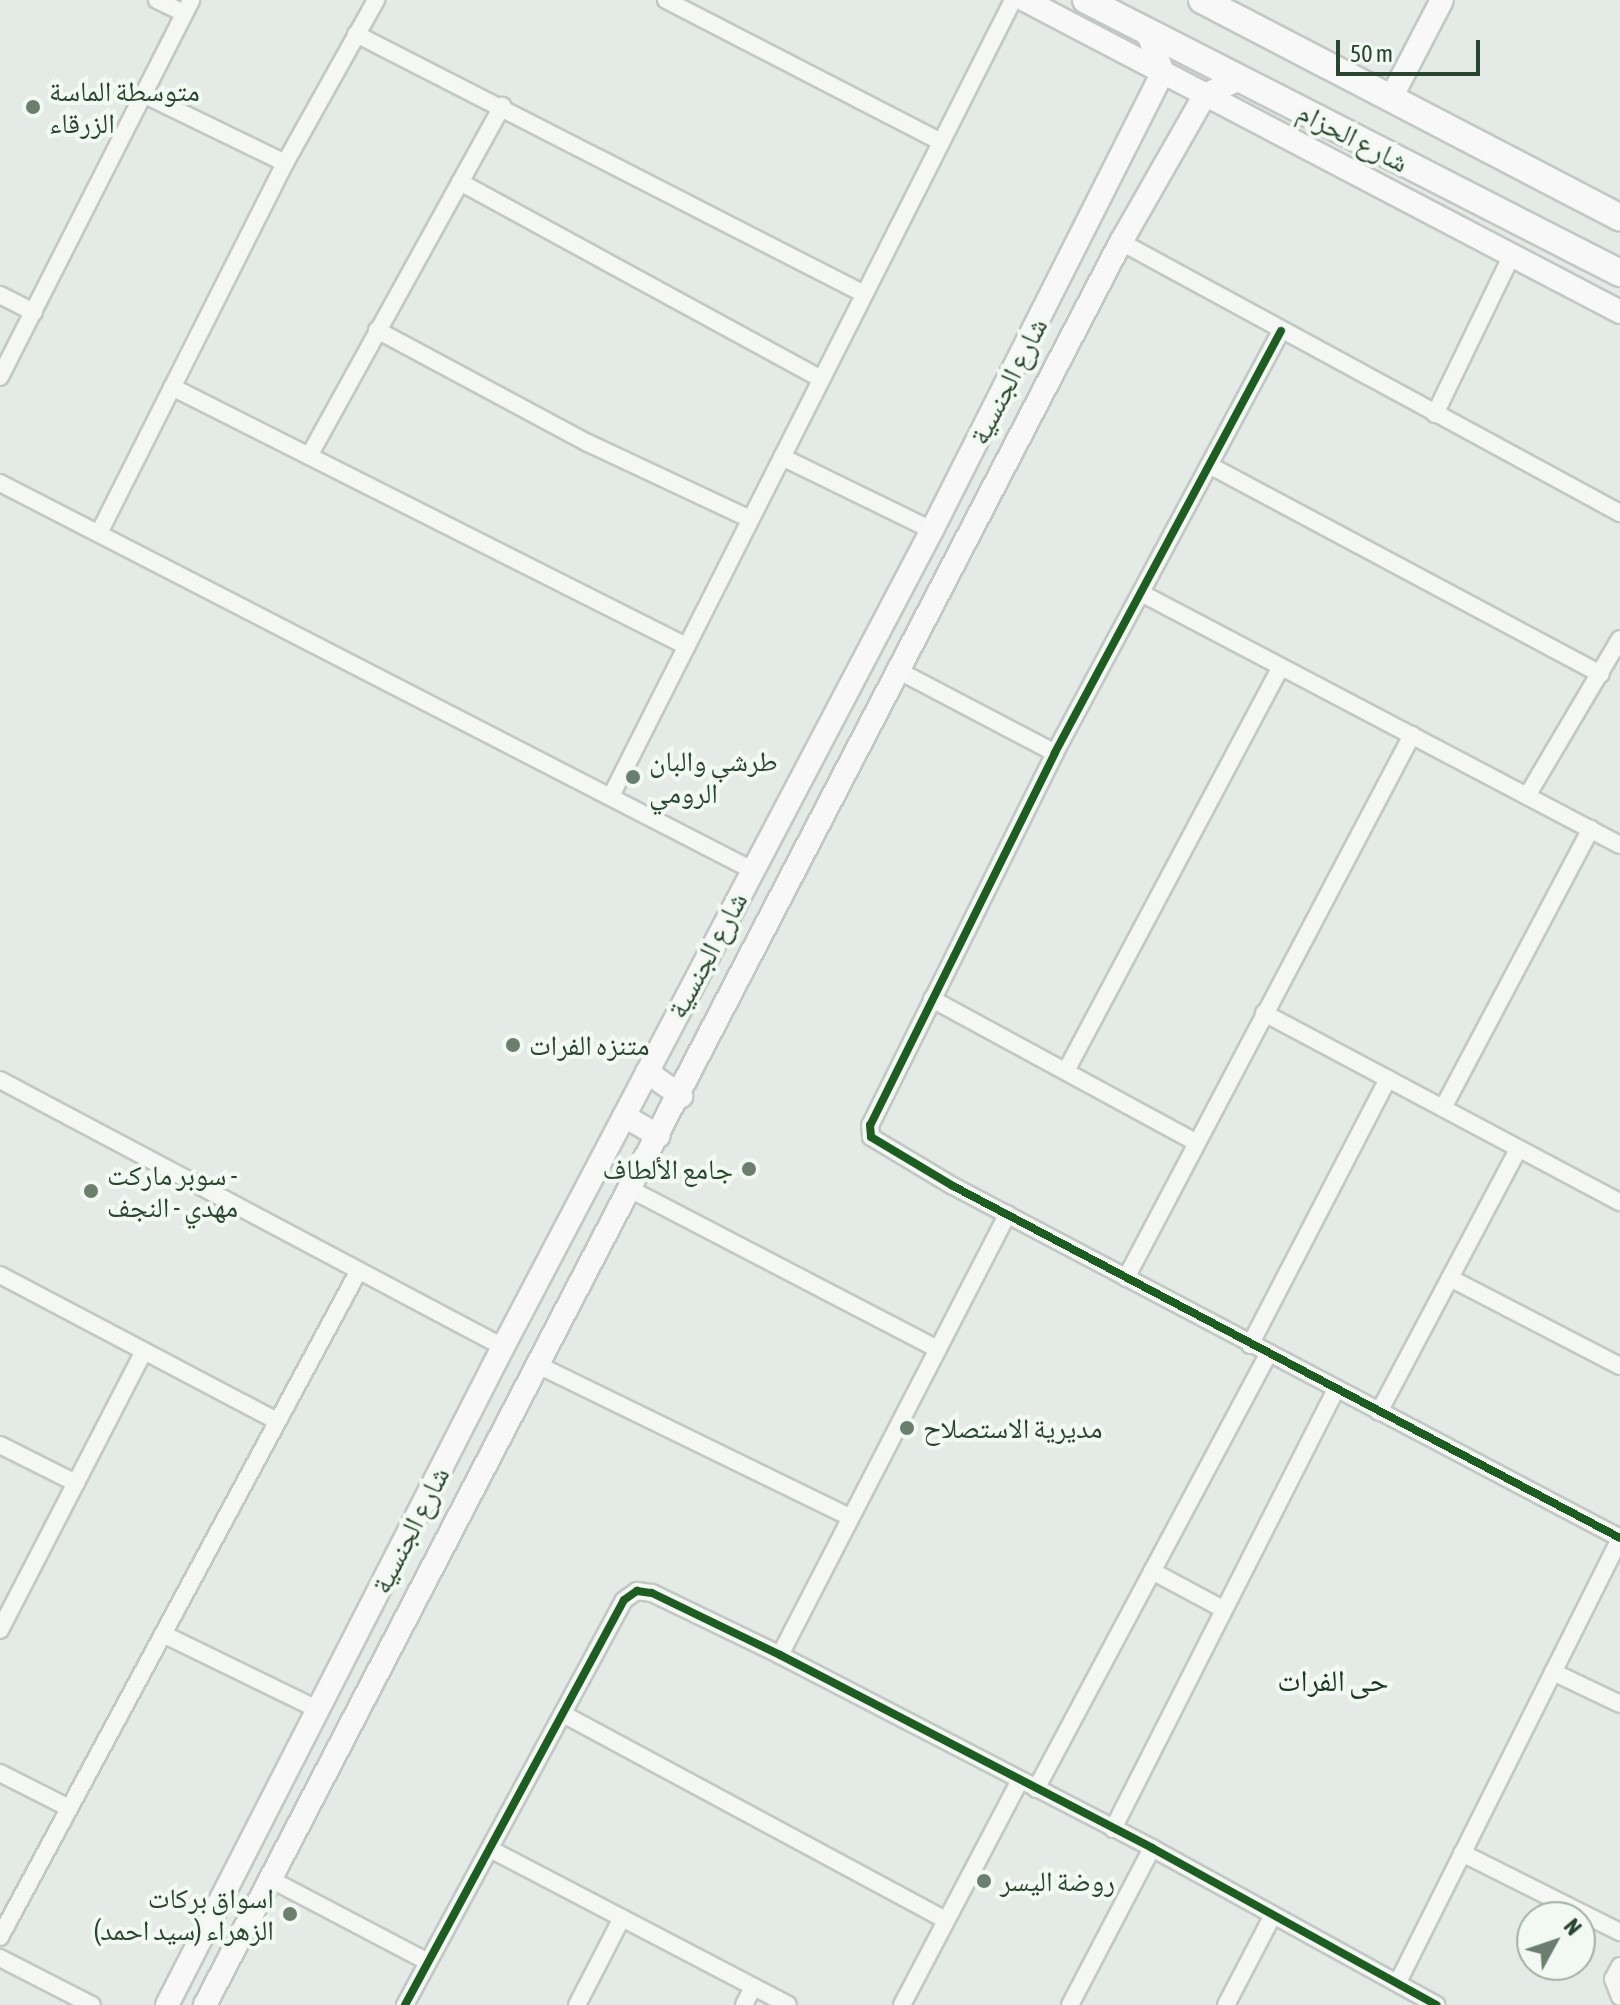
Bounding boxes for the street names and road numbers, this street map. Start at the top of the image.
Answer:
street label: شارع الحزام [1292,95,1414,179]
street label: شارع الجنسية [962,312,1054,450]
street label: شارع الجنسية [660,886,754,1024]
street label: شارع الجنسية [364,1461,456,1599]

